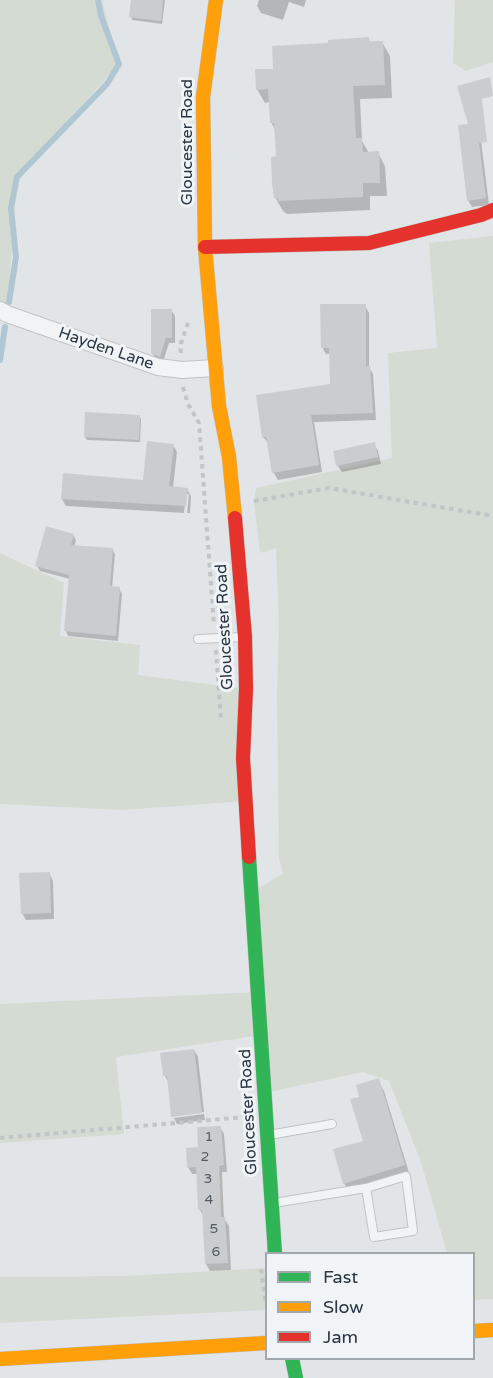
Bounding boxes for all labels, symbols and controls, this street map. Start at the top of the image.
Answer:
street label: Gloucester Road [178,79,198,205]
street label: Hayden Lane [56,324,156,374]
street label: Gloucester Road [212,563,238,691]
street label: Gloucester Road [236,1048,262,1176]
house number: 1 [205,1129,213,1145]
house number: 2 [201,1149,209,1165]
house number: 3 [204,1171,212,1187]
house number: 4 [205,1192,213,1208]
house number: 5 [210,1221,218,1237]
house number: 6 [212,1244,220,1260]
legend [265,1252,475,1360]
text: Fast [323,1266,358,1288]
text: Slow [323,1296,364,1318]
text: Jam [323,1326,358,1348]

